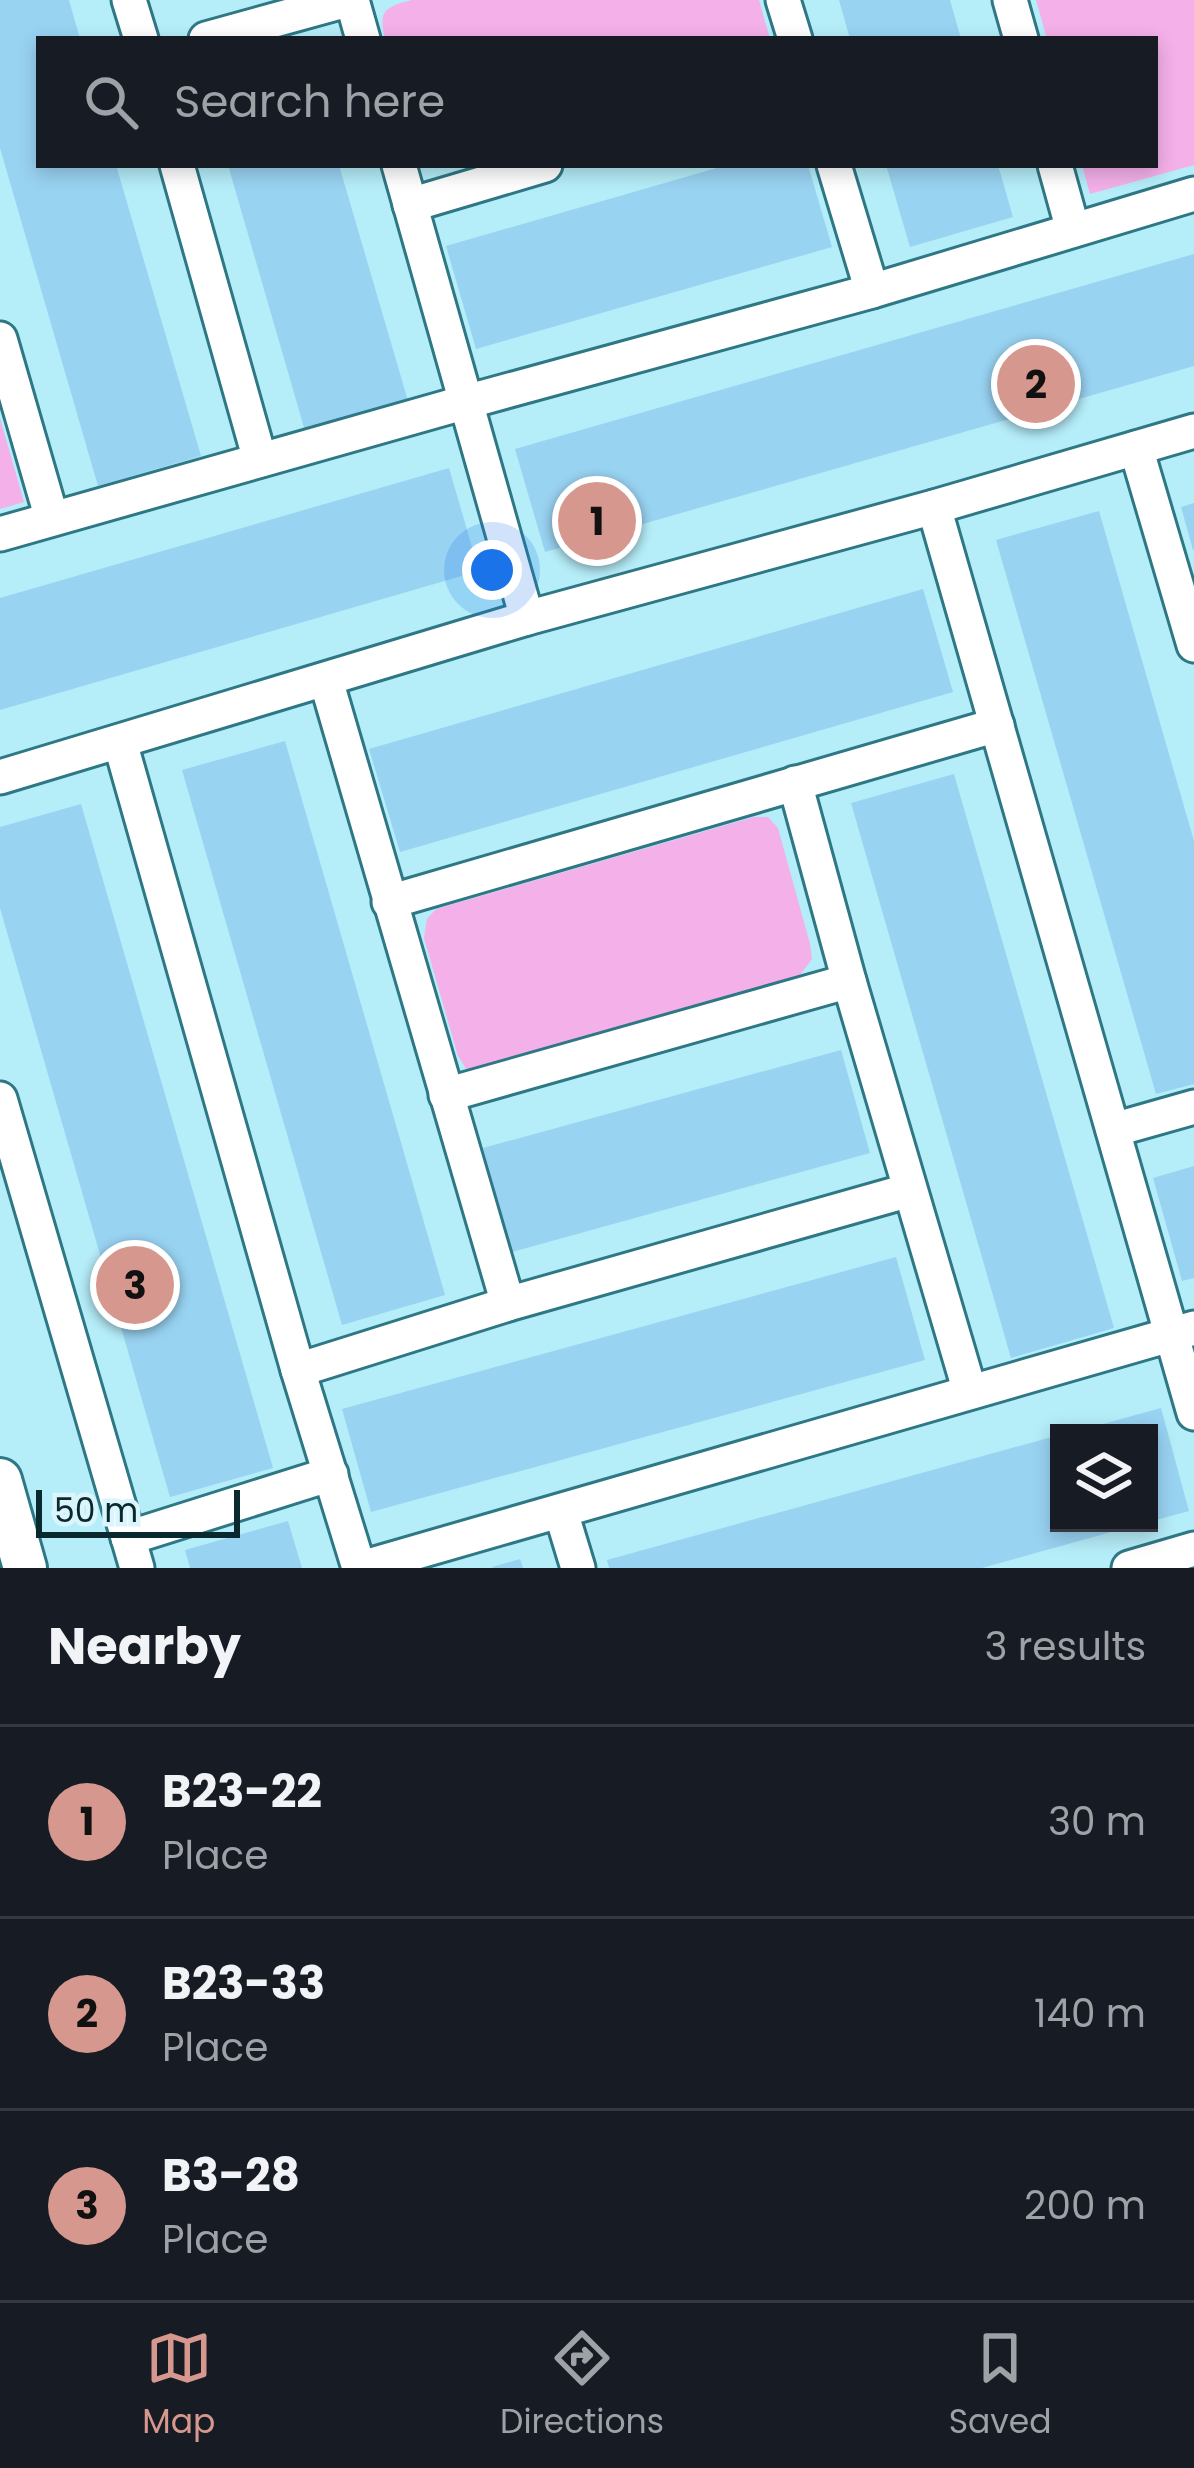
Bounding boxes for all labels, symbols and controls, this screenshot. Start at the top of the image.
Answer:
search box [36,36,1158,168]
icon: search [78,69,144,135]
text: Search here [174,70,445,133]
pin: 2 [997,339,1075,429]
pin: 1 [558,476,636,566]
your location [462,540,522,600]
pin: 3 [96,1240,174,1330]
map controls [1050,1424,1158,1532]
button: layers [1050,1424,1158,1532]
scale bar [36,1484,240,1537]
text: 50 m [54,1487,138,1534]
text: Nearby [48,1610,241,1682]
text: 3 results [984,1619,1146,1674]
text: B23-22 [162,1760,322,1823]
text: 1 [80,1794,94,1849]
text: 30 m [1048,1794,1146,1849]
text: Place [162,1828,268,1883]
text: B23-33 [162,1952,325,2015]
text: 2 [76,1986,98,2041]
text: 140 m [1034,1986,1146,2041]
text: Place [162,2020,268,2075]
text: B3-28 [162,2144,300,2207]
text: 3 [75,2178,99,2233]
text: 200 m [1024,2178,1146,2233]
text: Place [162,2212,268,2267]
tab: Map [142,2325,215,2447]
tab: Directions [500,2325,664,2447]
tab: Saved [949,2325,1052,2447]

